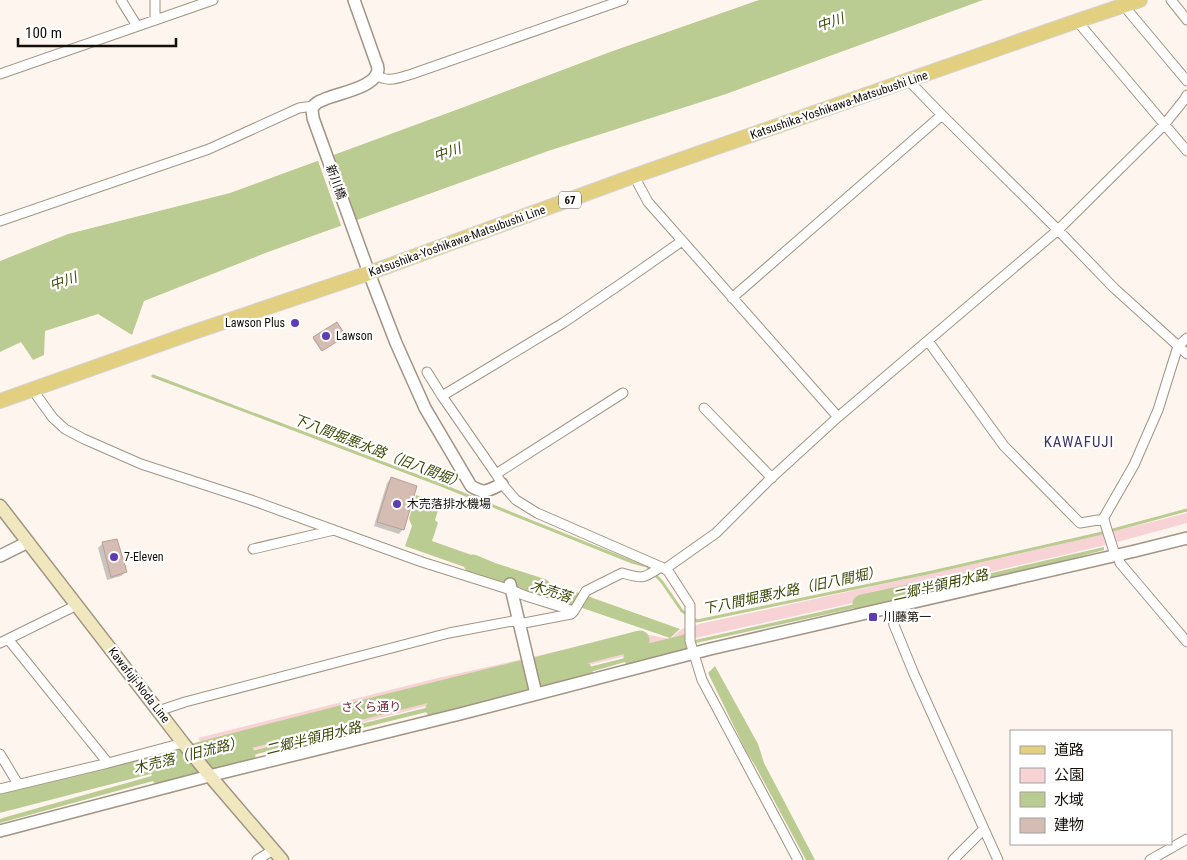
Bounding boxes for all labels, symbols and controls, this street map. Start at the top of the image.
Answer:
water label: 中川 [814,9,848,34]
scale bar [18,15,175,47]
text: 100 m [25,24,62,42]
street label: Katsushika-Yoshikawa-Matsubushi Line [748,68,930,142]
water label: 中川 [431,139,465,164]
street label: 新川橋 [323,163,349,201]
road number: 67 [559,192,581,208]
street label: Katsushika-Yoshikawa-Matsubushi Line [367,202,548,280]
water label: 中川 [47,268,81,293]
place label: Lawson Plus [225,316,285,330]
marker: Lawson Plus [289,317,301,329]
place label: Lawson [336,329,373,343]
marker: Lawson [320,330,332,342]
water label: 下八間堀悪水路（旧八間堀） [291,411,467,491]
district label: KAWAFUJI [1044,433,1114,451]
place label: 木売落排水機場 [407,497,491,511]
marker: 木売落排水機場 [391,498,403,510]
place label: 7-Eleven [124,550,164,564]
marker: 7-Eleven [108,551,120,563]
water label: 下八間堀悪水路（旧八間堀） [701,563,883,617]
water label: 二郷半領用水路 [890,566,991,604]
water label: 木売落 [529,577,575,606]
place label: 川藤第一 [883,610,931,624]
marker: 川藤第一 [867,611,879,623]
street label: Kawafuji-Noda Line [105,645,173,726]
park label: さくら通り [341,700,401,714]
water label: 二郷半領用水路 [264,718,363,758]
legend [1010,730,1172,845]
water label: 木売落（旧流路） [132,734,244,776]
text: 道路 [1054,741,1084,759]
text: 公園 [1054,766,1084,784]
text: 水域 [1054,791,1084,809]
text: 建物 [1054,816,1084,834]

